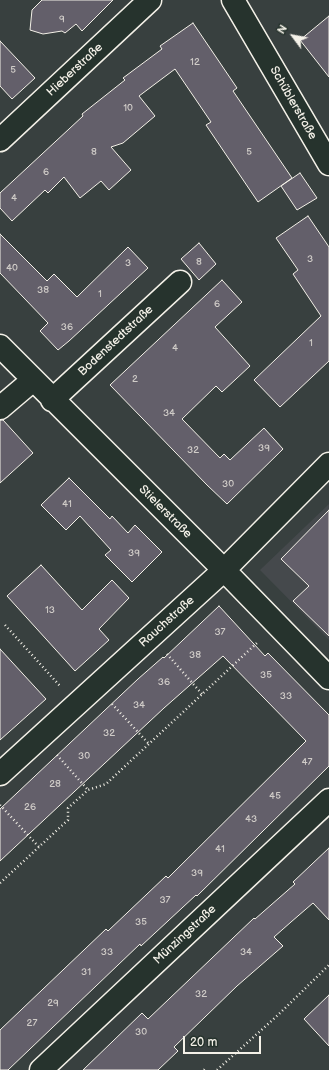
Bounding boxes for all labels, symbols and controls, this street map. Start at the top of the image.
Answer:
house number: 9 [59,13,65,25]
north arrow [273,16,313,56]
text: N [275,22,290,36]
street label: Hieberstraße [44,40,106,100]
house number: 12 [190,56,200,68]
house number: 5 [10,64,16,76]
street label: Schüblerstraße [266,64,320,142]
house number: 10 [123,102,133,114]
house number: 8 [91,146,97,158]
house number: 5 [246,146,252,158]
house number: 6 [43,166,49,178]
house number: 4 [11,192,17,204]
house number: 3 [307,253,313,265]
house number: 8 [196,256,202,268]
house number: 3 [125,257,131,269]
house number: 40 [6,262,18,274]
house number: 38 [37,284,49,296]
house number: 1 [98,288,102,300]
house number: 6 [214,298,220,310]
street label: Bodenstedtstraße [76,303,156,379]
house number: 36 [61,321,73,333]
house number: 1 [309,337,313,349]
house number: 4 [172,342,178,354]
house number: 2 [132,373,138,385]
house number: 34 [163,407,175,419]
house number: 39 [258,442,270,454]
house number: 32 [187,444,199,456]
house number: 30 [222,478,234,490]
street label: Stielerstraße [135,482,195,542]
house number: 41 [62,498,72,510]
house number: 39 [128,547,140,559]
street label: Rauchstraße [136,593,198,651]
house number: 13 [45,604,55,616]
house number: 37 [214,626,226,638]
house number: 38 [189,649,201,661]
house number: 35 [260,669,272,681]
house number: 36 [158,676,170,688]
house number: 33 [280,690,292,702]
house number: 34 [133,699,145,711]
house number: 32 [103,727,115,739]
house number: 30 [78,750,90,762]
house number: 47 [301,756,313,768]
house number: 28 [49,778,61,790]
house number: 45 [269,790,281,802]
house number: 26 [24,801,36,813]
house number: 43 [245,813,257,825]
house number: 41 [215,843,225,855]
house number: 39 [191,867,203,879]
house number: 37 [159,894,171,906]
street label: Münzingstraße [151,902,219,968]
house number: 35 [135,916,147,928]
house number: 33 [101,946,113,958]
house number: 34 [240,946,252,958]
house number: 31 [81,966,91,978]
house number: 32 [195,988,207,1000]
house number: 29 [47,997,59,1009]
house number: 27 [27,1017,37,1029]
house number: 30 [135,1026,147,1038]
scale bar [185,1028,263,1054]
text: 20 m [190,1035,217,1050]

